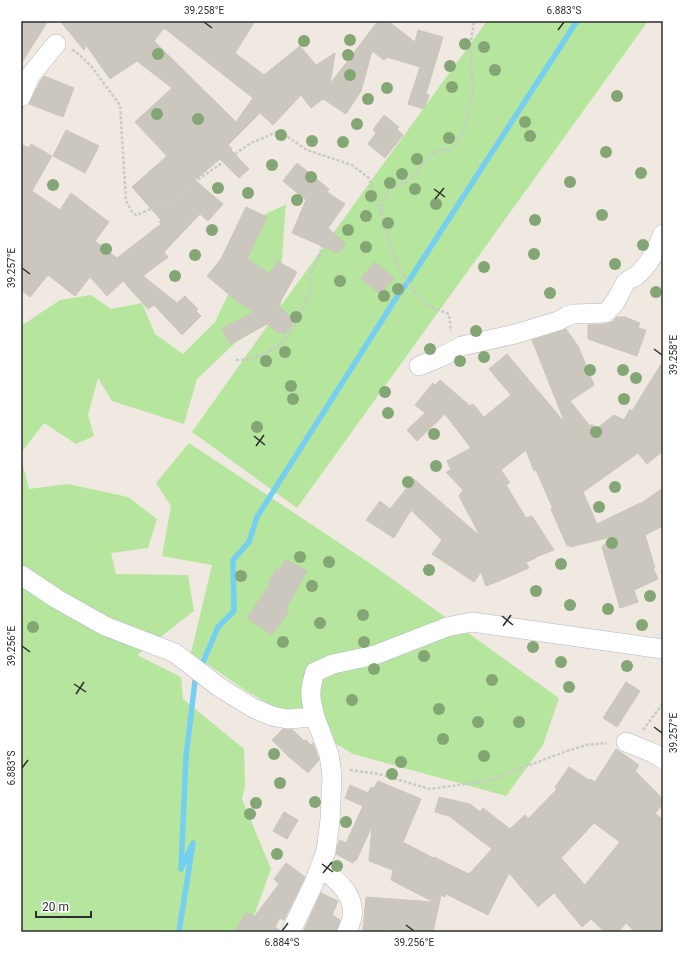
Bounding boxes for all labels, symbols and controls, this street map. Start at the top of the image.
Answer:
text: 39.258°E [184,5,224,16]
text: 6.883°S [547,5,581,16]
text: 39.257°E [6,248,17,288]
text: 39.258°E [668,335,679,375]
text: 39.256°E [6,626,17,666]
text: 39.257°E [668,713,679,753]
text: 6.883°S [6,751,17,785]
scale bar [36,893,91,919]
text: 20 m [42,900,69,914]
text: 6.884°S [265,937,299,948]
text: 39.256°E [394,937,434,948]

